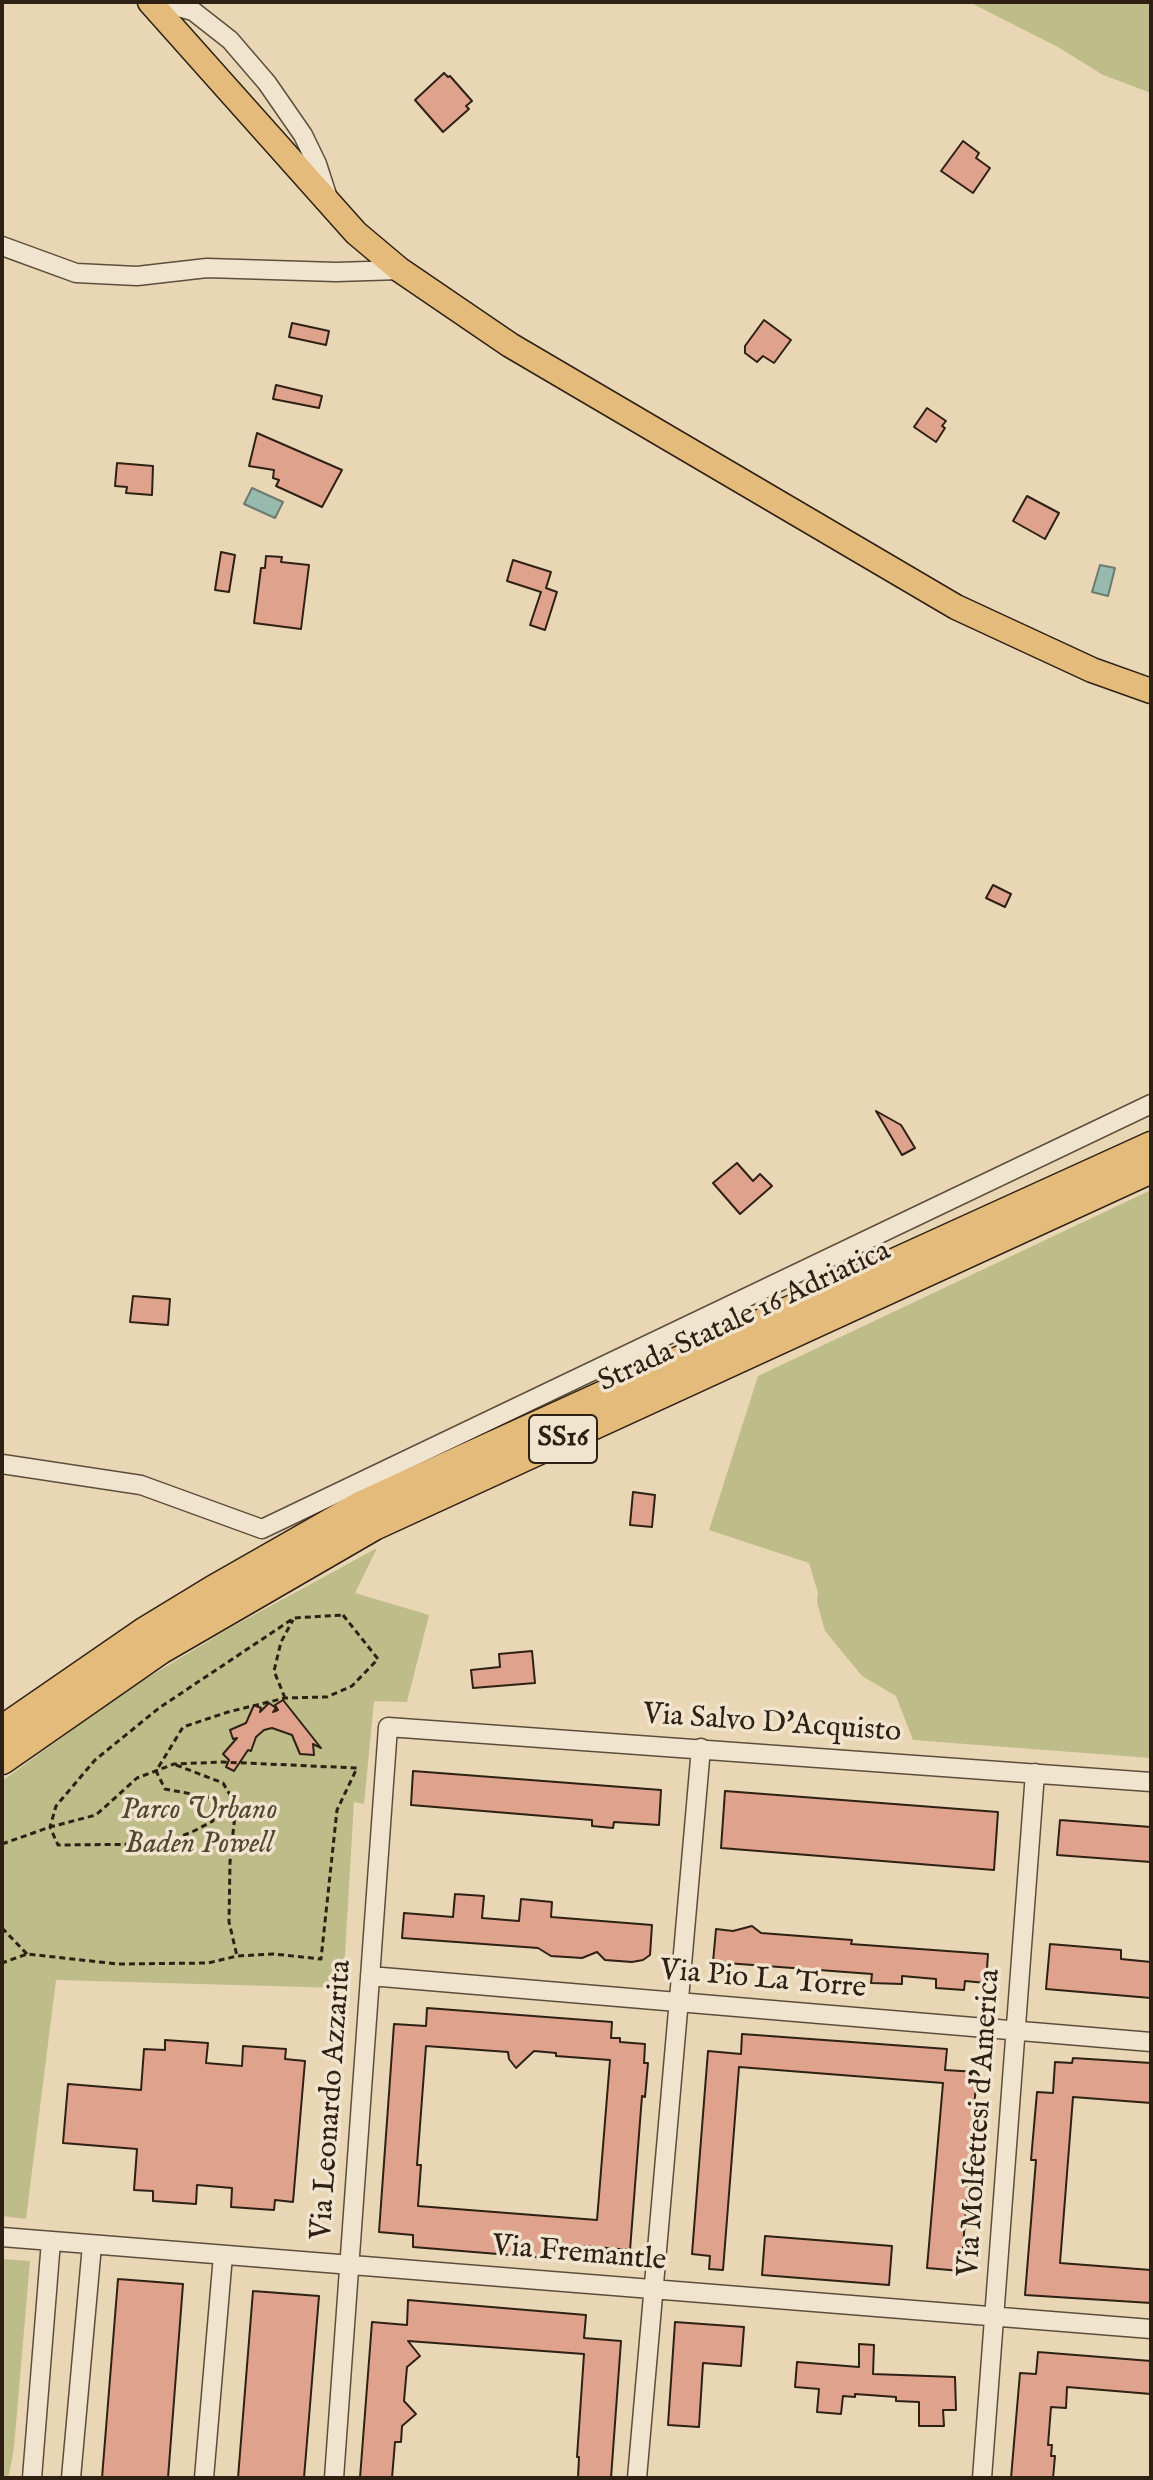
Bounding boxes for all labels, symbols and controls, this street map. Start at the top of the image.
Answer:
street label: Strada Statale 16 Adriatica [593,1234,897,1402]
road number: SS16 [529,1415,597,1463]
street label: Via Salvo D'Acquisto [642,1698,902,1752]
park label: Parco Urbano Baden Powell [121,1794,277,1864]
street label: Via Pio La Torre [658,1954,868,2008]
street label: Via Leonardo Azzarita [305,1959,361,2241]
street label: Via Molfettesi d'America [952,1968,1010,2278]
street label: Via Fremantle [490,2229,668,2281]

